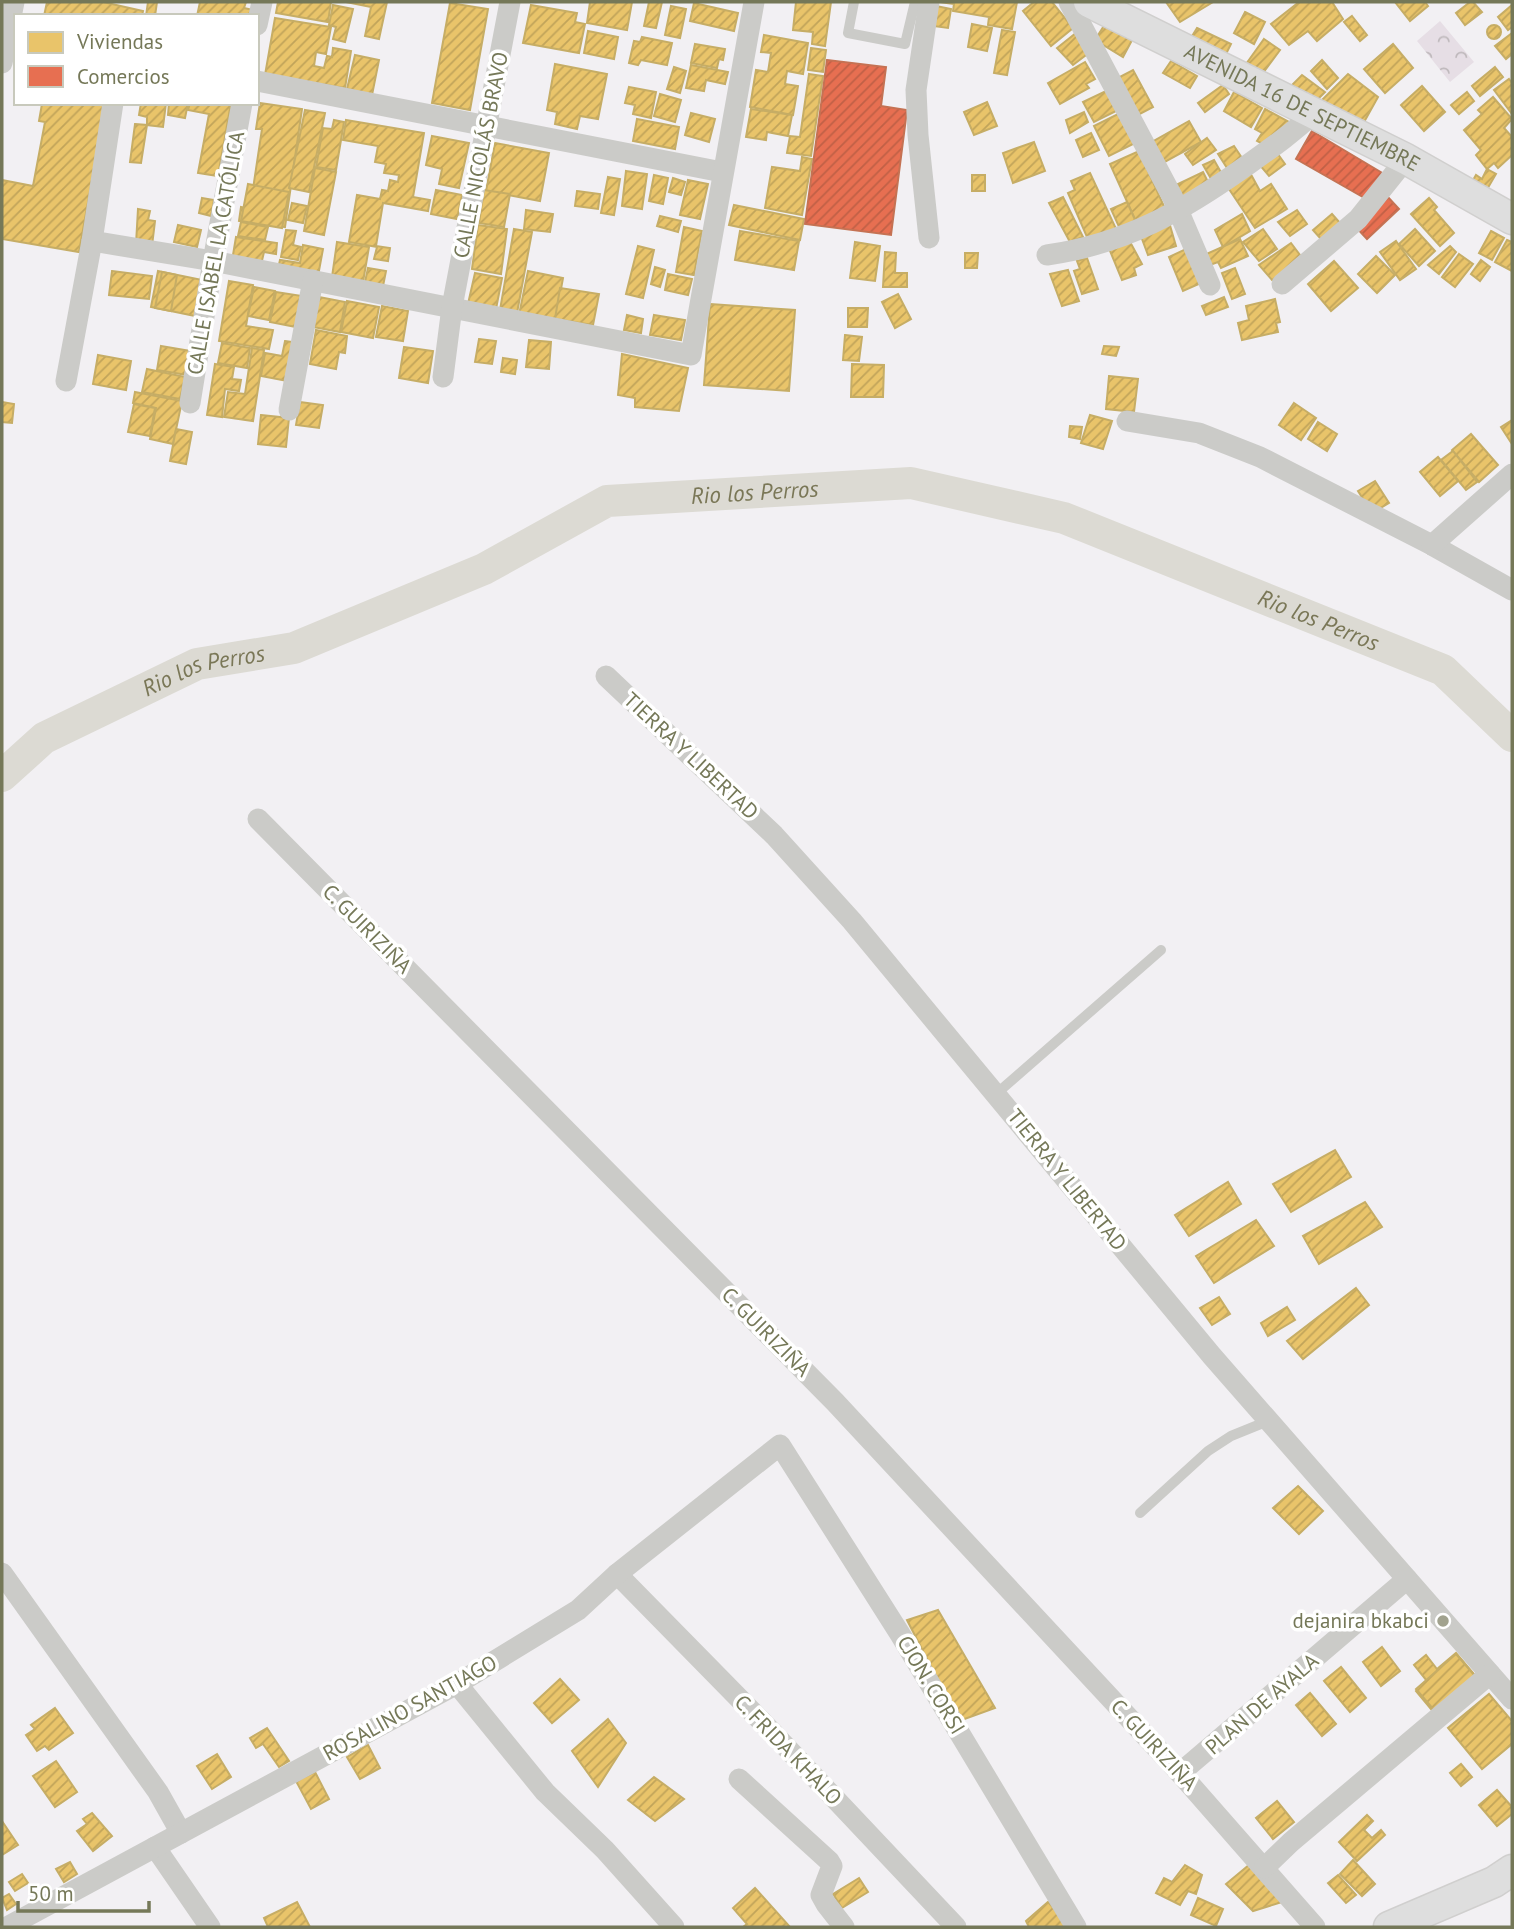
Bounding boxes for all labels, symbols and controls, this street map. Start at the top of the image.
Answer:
legend [14,14,259,105]
text: Viviendas [76,28,163,55]
street label: AVENIDA 16 DE SEPTIEMBRE [1180,37,1425,177]
street label: CALLE NICOLÁS BRAVO [447,49,514,260]
text: Comercios [77,63,170,90]
street label: CALLE ISABEL LA CATÓLICA [181,128,250,377]
water label: Rio los Perros [690,473,820,510]
water label: Rio los Perros [1254,582,1384,657]
water label: Rio los Perros [137,638,268,703]
street label: TIERRA Y LIBERTAD [618,686,764,825]
street label: C. GUIRIZIÑA [317,878,418,980]
street label: TIERRA Y LIBERTAD [1002,1103,1133,1256]
street label: C. GUIRIZIÑA [716,1281,817,1383]
place label: dejanira bkabci [1292,1607,1429,1634]
marker: dejanira bkabci [1435,1613,1451,1629]
street label: CJON. CORSI [891,1630,971,1739]
street label: PLAN DE AYALA [1199,1647,1324,1760]
street label: ROSALINO SANTIAGO [318,1649,501,1767]
street label: C. FRIDA KHALO [729,1689,848,1811]
street label: C. GUIRIZIÑA [1105,1693,1204,1797]
scale bar [18,1870,149,1914]
text: 50 m [28,1880,74,1907]

